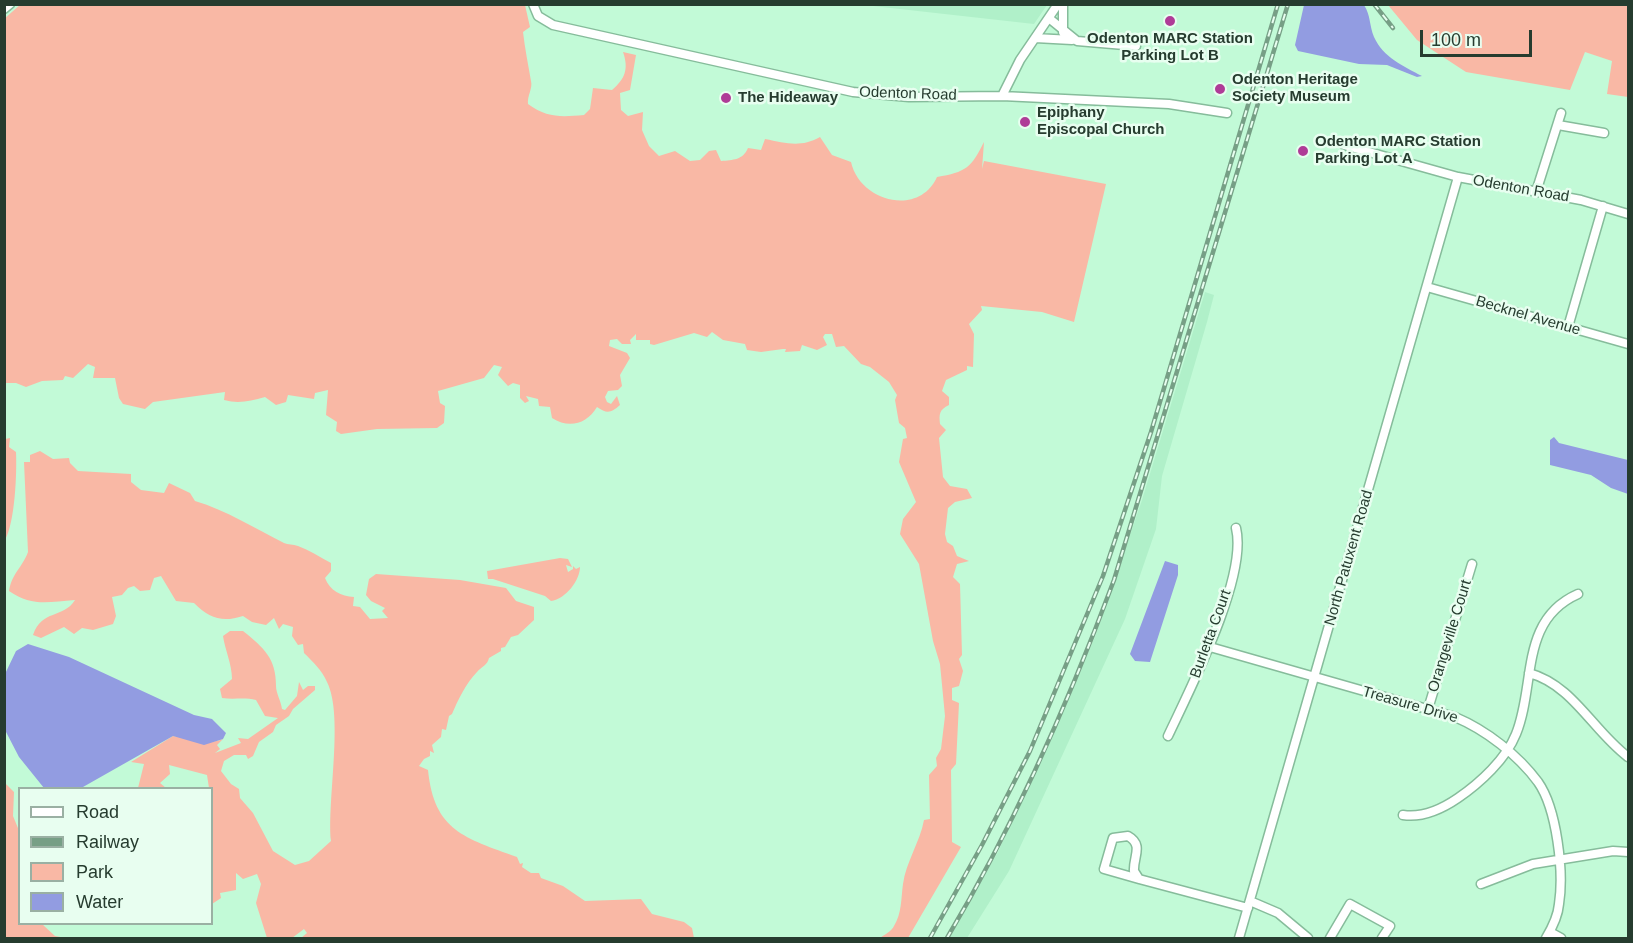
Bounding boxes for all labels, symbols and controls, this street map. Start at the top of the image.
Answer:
marker: Odenton MARC Station Parking Lot B [1163,14,1177,28]
scale bar [1423,18,1536,56]
place label: Odenton MARC Station Parking Lot B [1087,30,1253,65]
text: 100 m [1431,30,1481,50]
place label: Odenton Heritage Society Museum [1232,71,1358,106]
marker: Odenton Heritage Society Museum [1213,82,1227,96]
street label: Odenton Road [859,83,957,105]
place label: The Hideaway [738,89,838,107]
marker: The Hideaway [719,91,733,105]
place label: Epiphany Episcopal Church [1037,104,1165,139]
marker: Epiphany Episcopal Church [1018,115,1032,129]
place label: Odenton MARC Station Parking Lot A [1315,133,1481,168]
marker: Odenton MARC Station Parking Lot A [1296,144,1310,158]
street label: Odenton Road [1471,172,1571,206]
street label: Becknel Avenue [1474,292,1582,340]
street label: North Patuxent Road [1321,488,1377,628]
street label: Orangeville Court [1424,578,1476,694]
street label: Burletta Court [1187,587,1235,681]
street label: Treasure Drive [1360,683,1460,727]
legend [18,787,213,925]
text: Road [76,802,119,822]
text: Railway [76,832,139,852]
text: Park [76,862,113,882]
text: Water [76,892,123,912]

